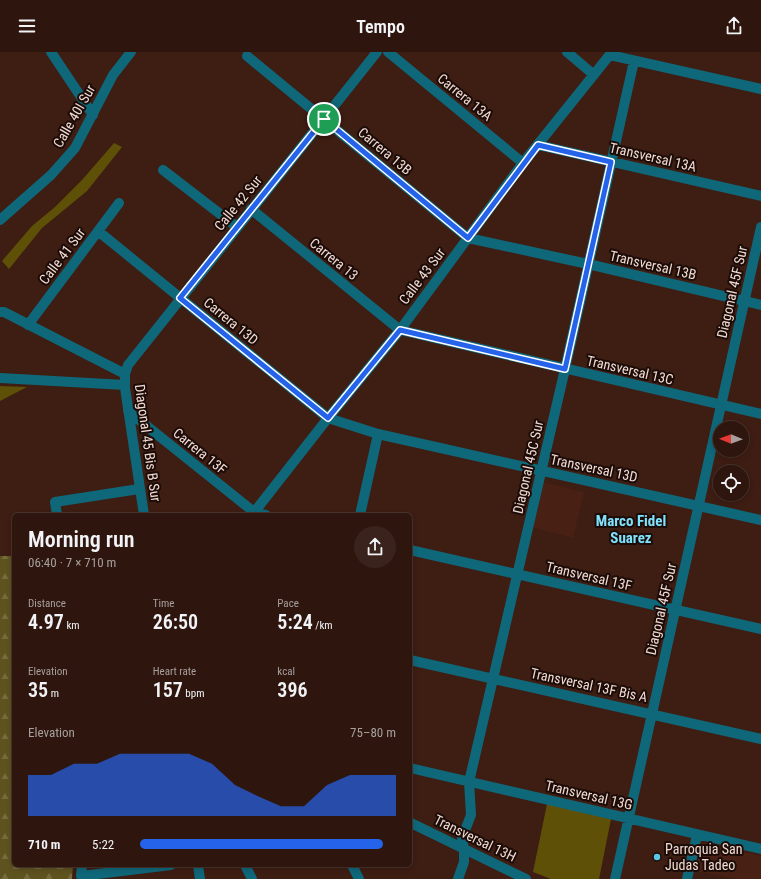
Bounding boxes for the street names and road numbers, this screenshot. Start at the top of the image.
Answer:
street label: Carrera 13A [435,70,495,124]
street label: Calle 40I Sur [50,82,98,150]
street label: Carrera 13B [355,124,415,178]
street label: Transversal 13A [608,139,698,175]
street label: Calle 42 Sur [211,172,265,234]
street label: Calle 41 Sur [36,225,88,287]
street label: Carrera 13 [307,235,361,283]
street label: Diagonal 45F Sur [714,244,750,340]
street label: Calle 43 Sur [396,245,448,307]
street label: Transversal 13B [608,247,698,283]
street label: Carrera 13D [201,294,261,348]
street label: Transversal 13C [585,352,675,388]
street label: Diagonal 45 Bis B Sur [132,383,164,503]
street label: Diagonal 45C Sur [510,419,546,515]
street label: Carrera 13F [170,425,230,478]
street label: Transversal 13D [549,451,639,485]
street label: Transversal 13F [545,558,634,594]
street label: Diagonal 45F Sur [643,561,679,657]
street label: Transversal 13F Bis A [529,665,649,705]
street label: Transversal 13G [544,777,634,813]
street label: Transversal 13H [431,811,519,865]

